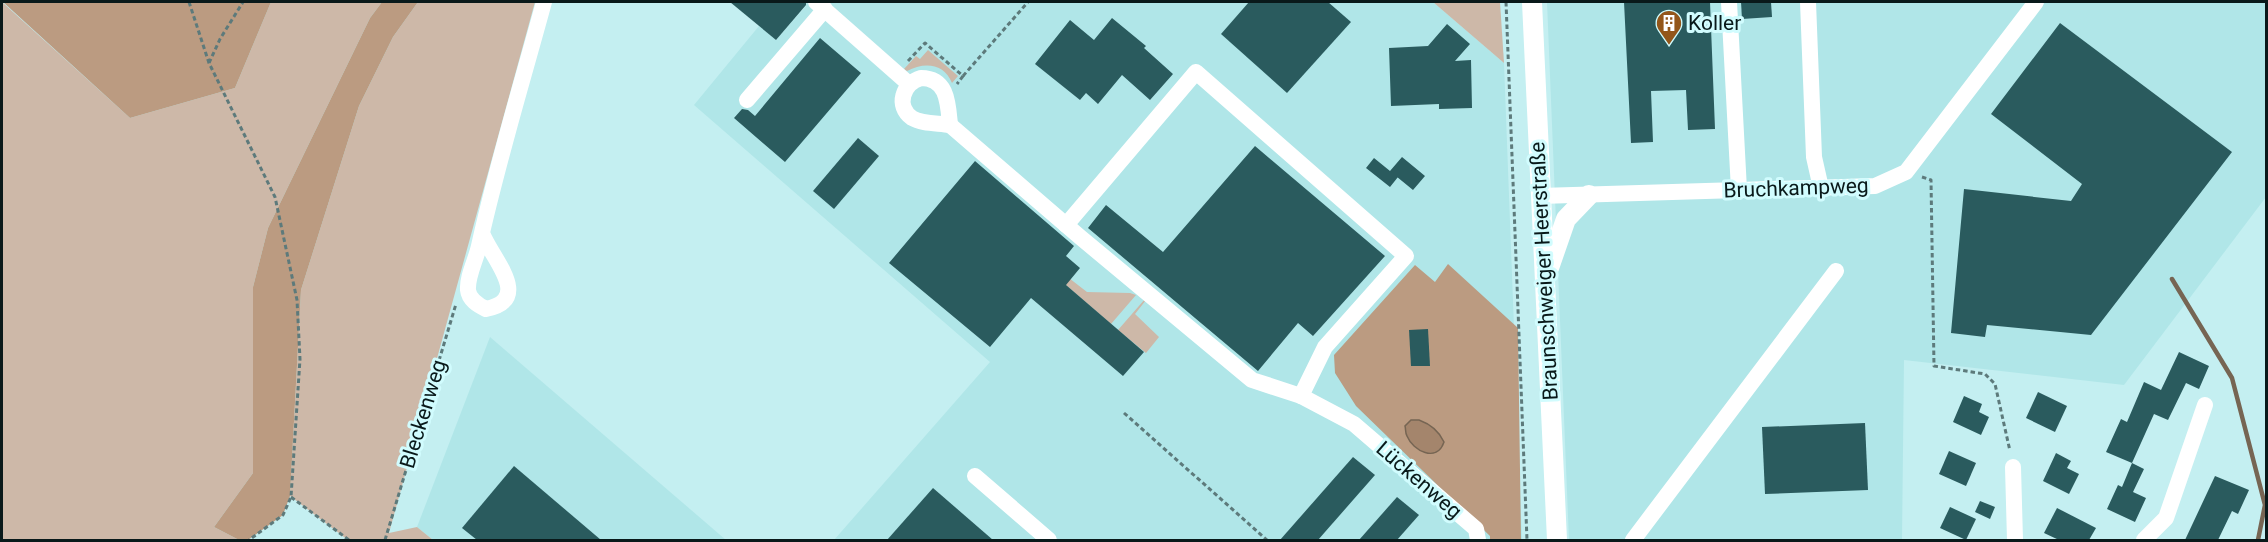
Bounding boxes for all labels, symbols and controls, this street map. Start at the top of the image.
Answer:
building icon: Koller [1654,8,1684,46]
place label: Koller [1688,11,1741,35]
street label: Braunschweiger Heerstraße [1525,141,1563,401]
street label: Bruchkampweg [1723,173,1869,203]
street label: Bleckenweg [395,357,451,471]
street label: Lückenweg [1371,436,1467,524]

